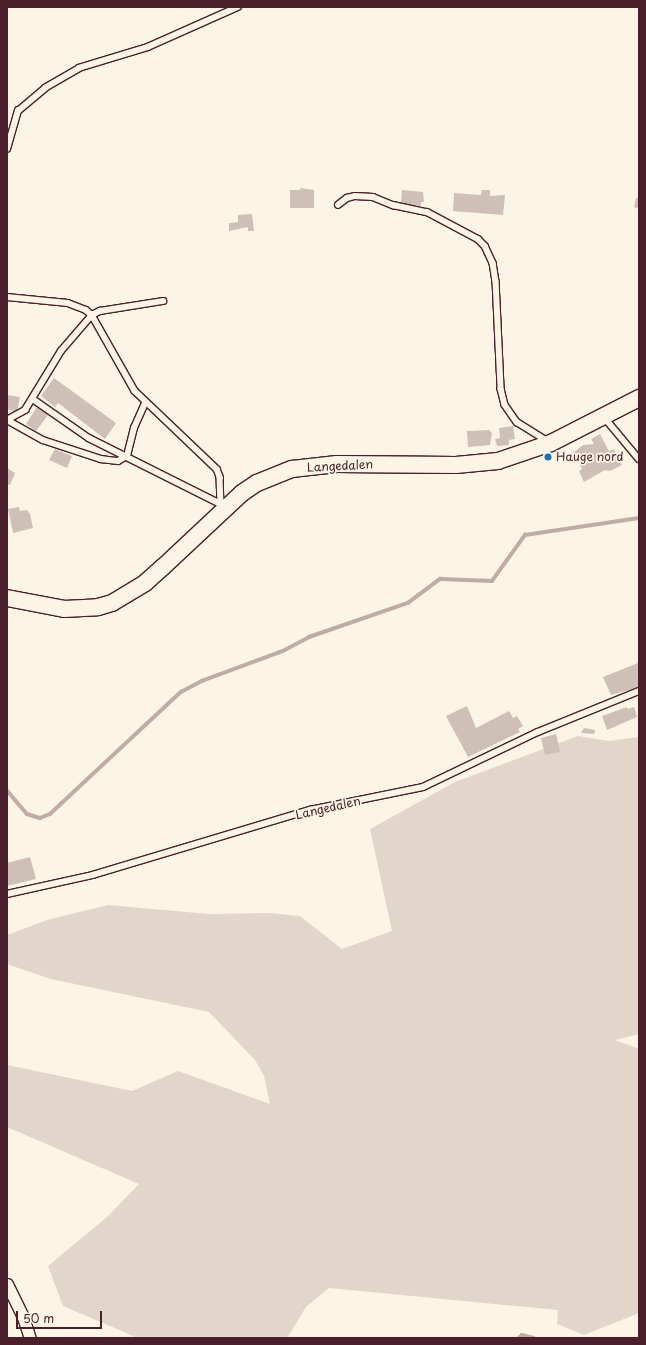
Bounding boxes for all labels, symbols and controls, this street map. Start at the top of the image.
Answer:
place label: Hauge nord [556,450,624,464]
marker: Hauge nord [543,452,553,462]
street label: Langedalen [307,457,373,475]
street label: Langedalen [294,794,362,822]
scale bar [18,1303,104,1329]
text: 50 m [23,1309,54,1327]

